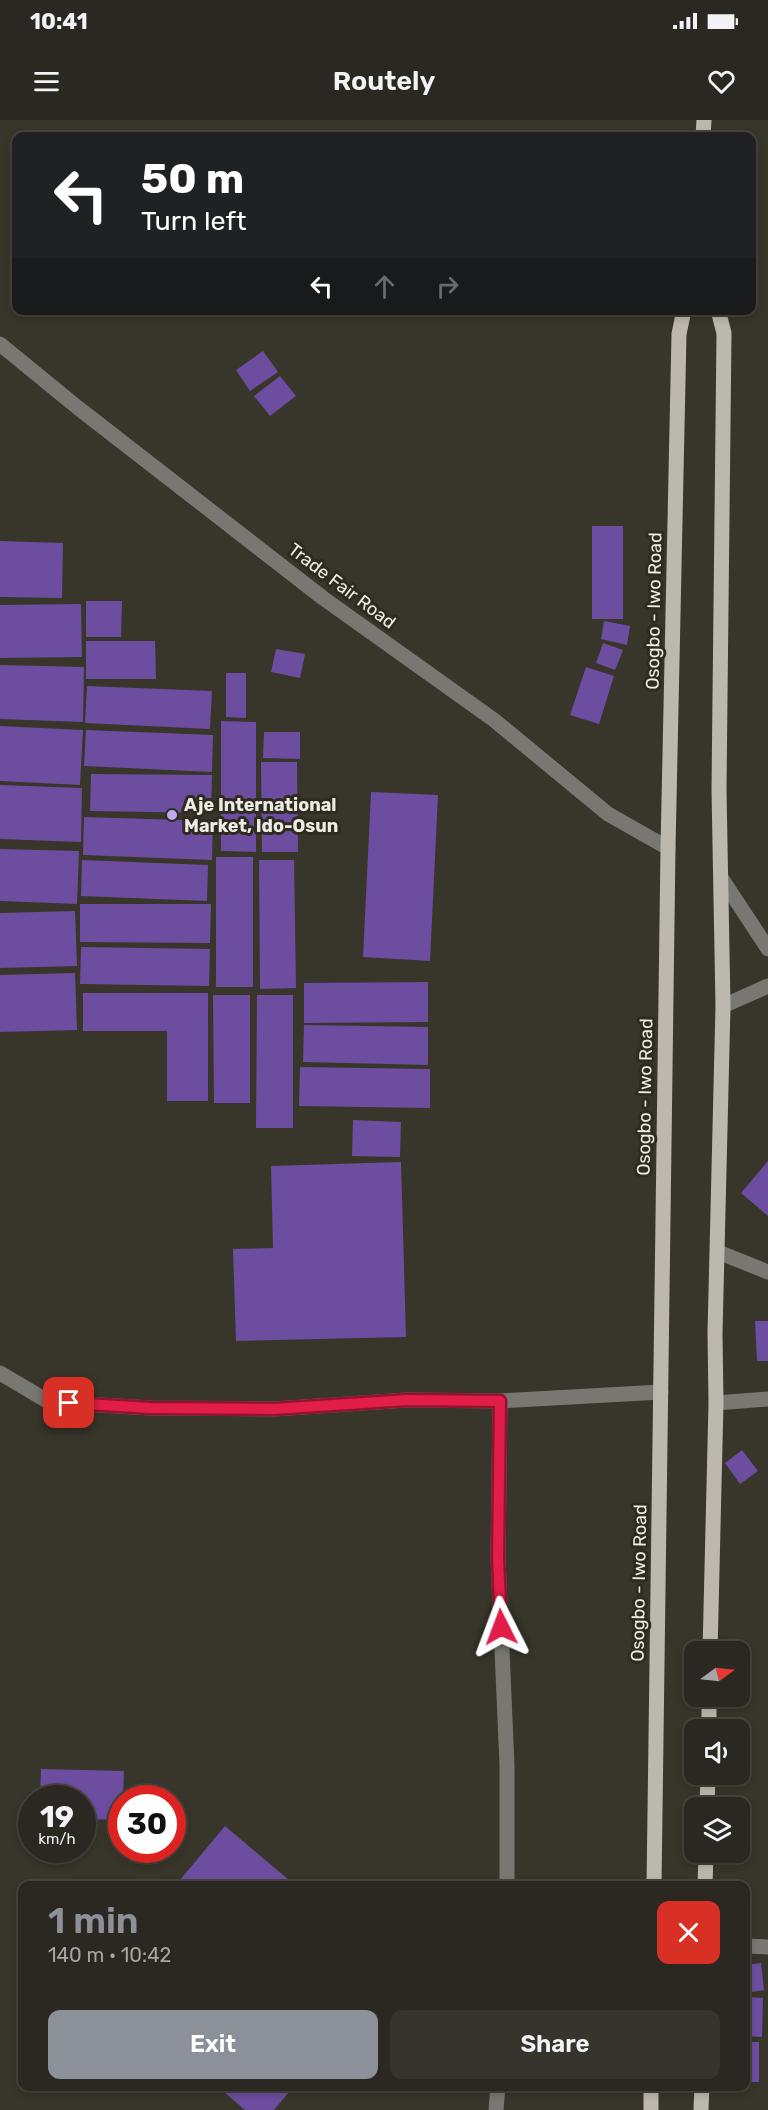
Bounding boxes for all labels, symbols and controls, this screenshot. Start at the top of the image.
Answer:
text: 10:41 [30,8,88,35]
icon: menu [30,65,63,98]
text: Routely [333,65,435,97]
icon: heart [705,65,738,98]
text: 50 m [141,154,244,204]
icon: left [42,156,120,234]
text: Turn left [141,205,246,237]
icon: left [305,270,338,303]
icon: ahead [368,270,401,303]
icon: right [431,270,464,303]
street label: Osogbo - Iwo Road [642,532,666,690]
street label: Trade Fair Road [284,539,400,633]
place label: Aje International Market, Ido-Osun [184,794,338,837]
marker: Aje International Market, Ido-Osun [165,808,179,822]
street label: Osogbo - Iwo Road [633,1018,657,1176]
pin [43,1377,94,1428]
icon: arrive [52,1386,85,1419]
street label: Osogbo - Iwo Road [627,1504,651,1662]
position arrow [469,1595,533,1659]
north arrow [684,1641,750,1707]
map controls [684,1641,750,1863]
button: sound [684,1719,750,1785]
speed limit sign: 30 [108,1785,186,1863]
button: layers [684,1797,750,1863]
text: 19 [40,1799,74,1835]
text: km/h [38,1830,76,1848]
text: 1 min [48,1899,139,1942]
button: close [657,1901,720,1964]
text: 140 m · 10:42 [48,1943,171,1967]
button: Exit [48,2010,378,2079]
button: Share [390,2010,720,2079]

